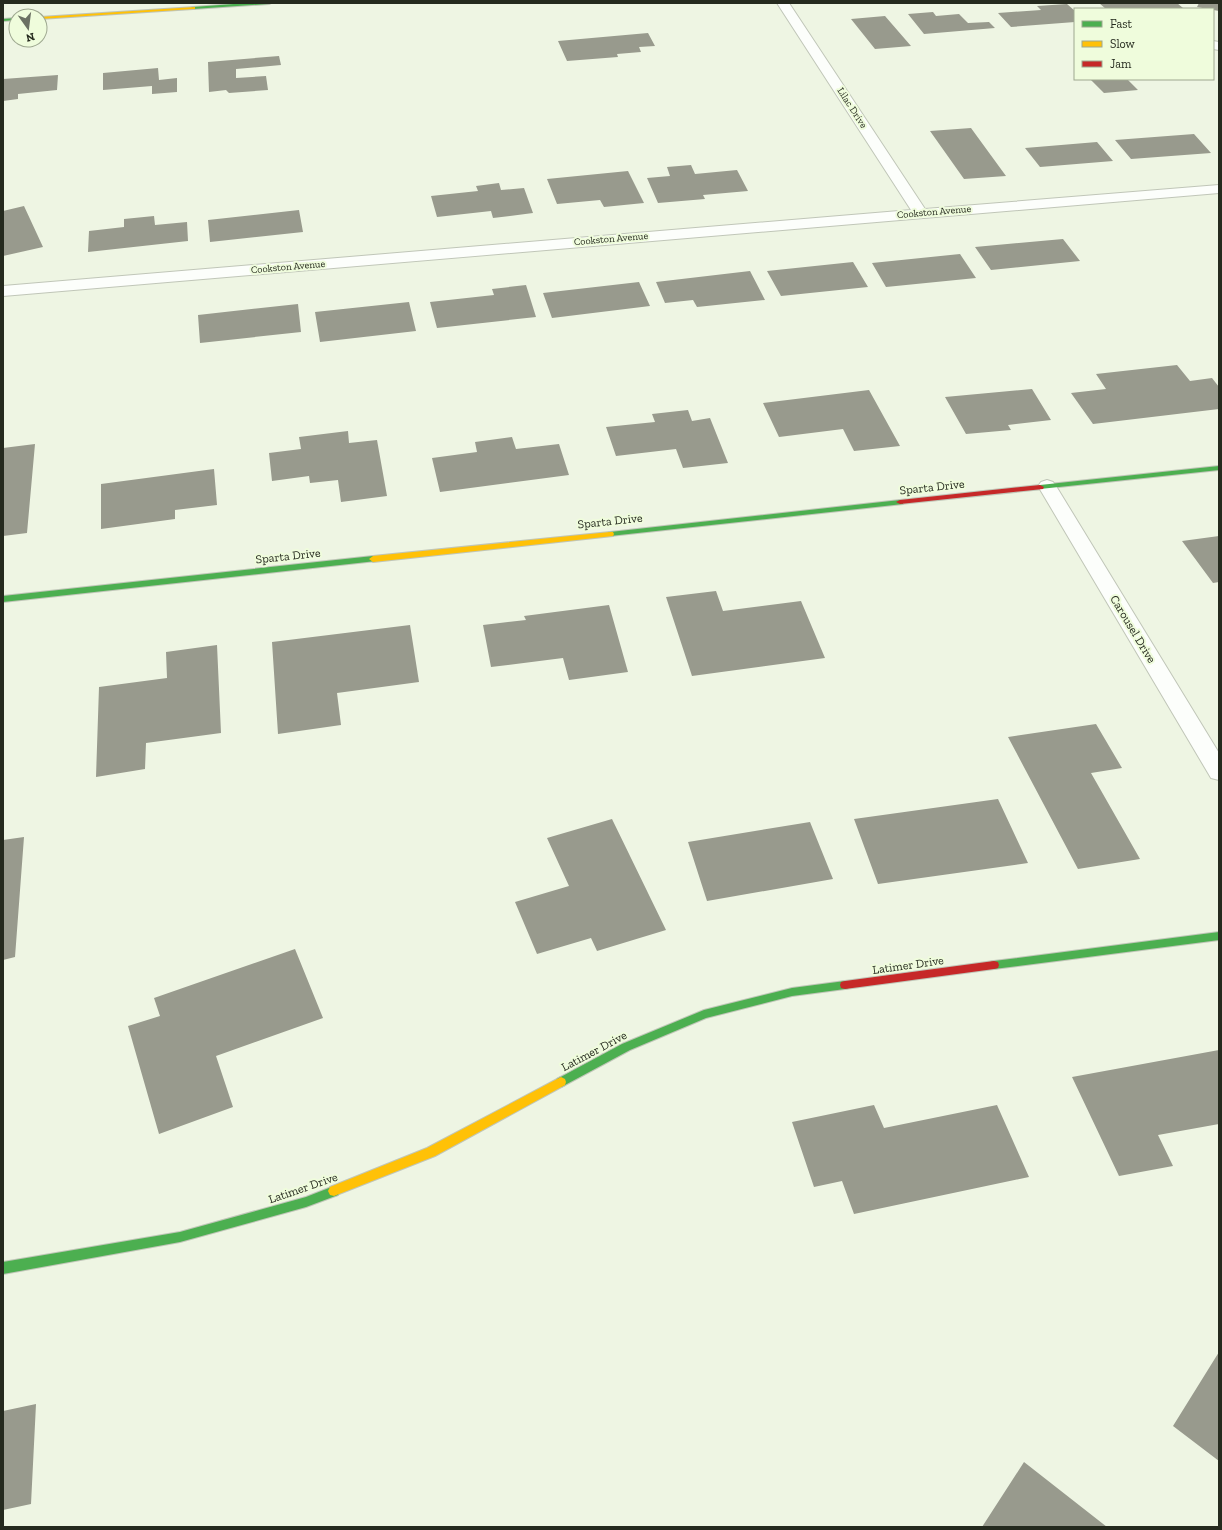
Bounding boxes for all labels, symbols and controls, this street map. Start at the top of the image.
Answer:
north arrow [8,8,48,48]
legend [1074,8,1214,80]
text: Fast [1110,17,1133,31]
text: N [24,30,36,45]
text: Slow [1110,37,1136,51]
text: Jam [1110,57,1132,71]
street label: Lilac Drive [834,85,870,131]
street label: Cookston Avenue [896,203,972,221]
street label: Cookston Avenue [573,230,649,248]
street label: Cookston Avenue [250,258,326,276]
street label: Sparta Drive [899,477,965,497]
street label: Sparta Drive [577,511,643,531]
street label: Sparta Drive [255,546,321,566]
street label: Carousel Drive [1107,593,1159,666]
street label: Latimer Drive [871,953,945,977]
street label: Latimer Drive [559,1028,629,1074]
street label: Latimer Drive [267,1170,340,1206]

